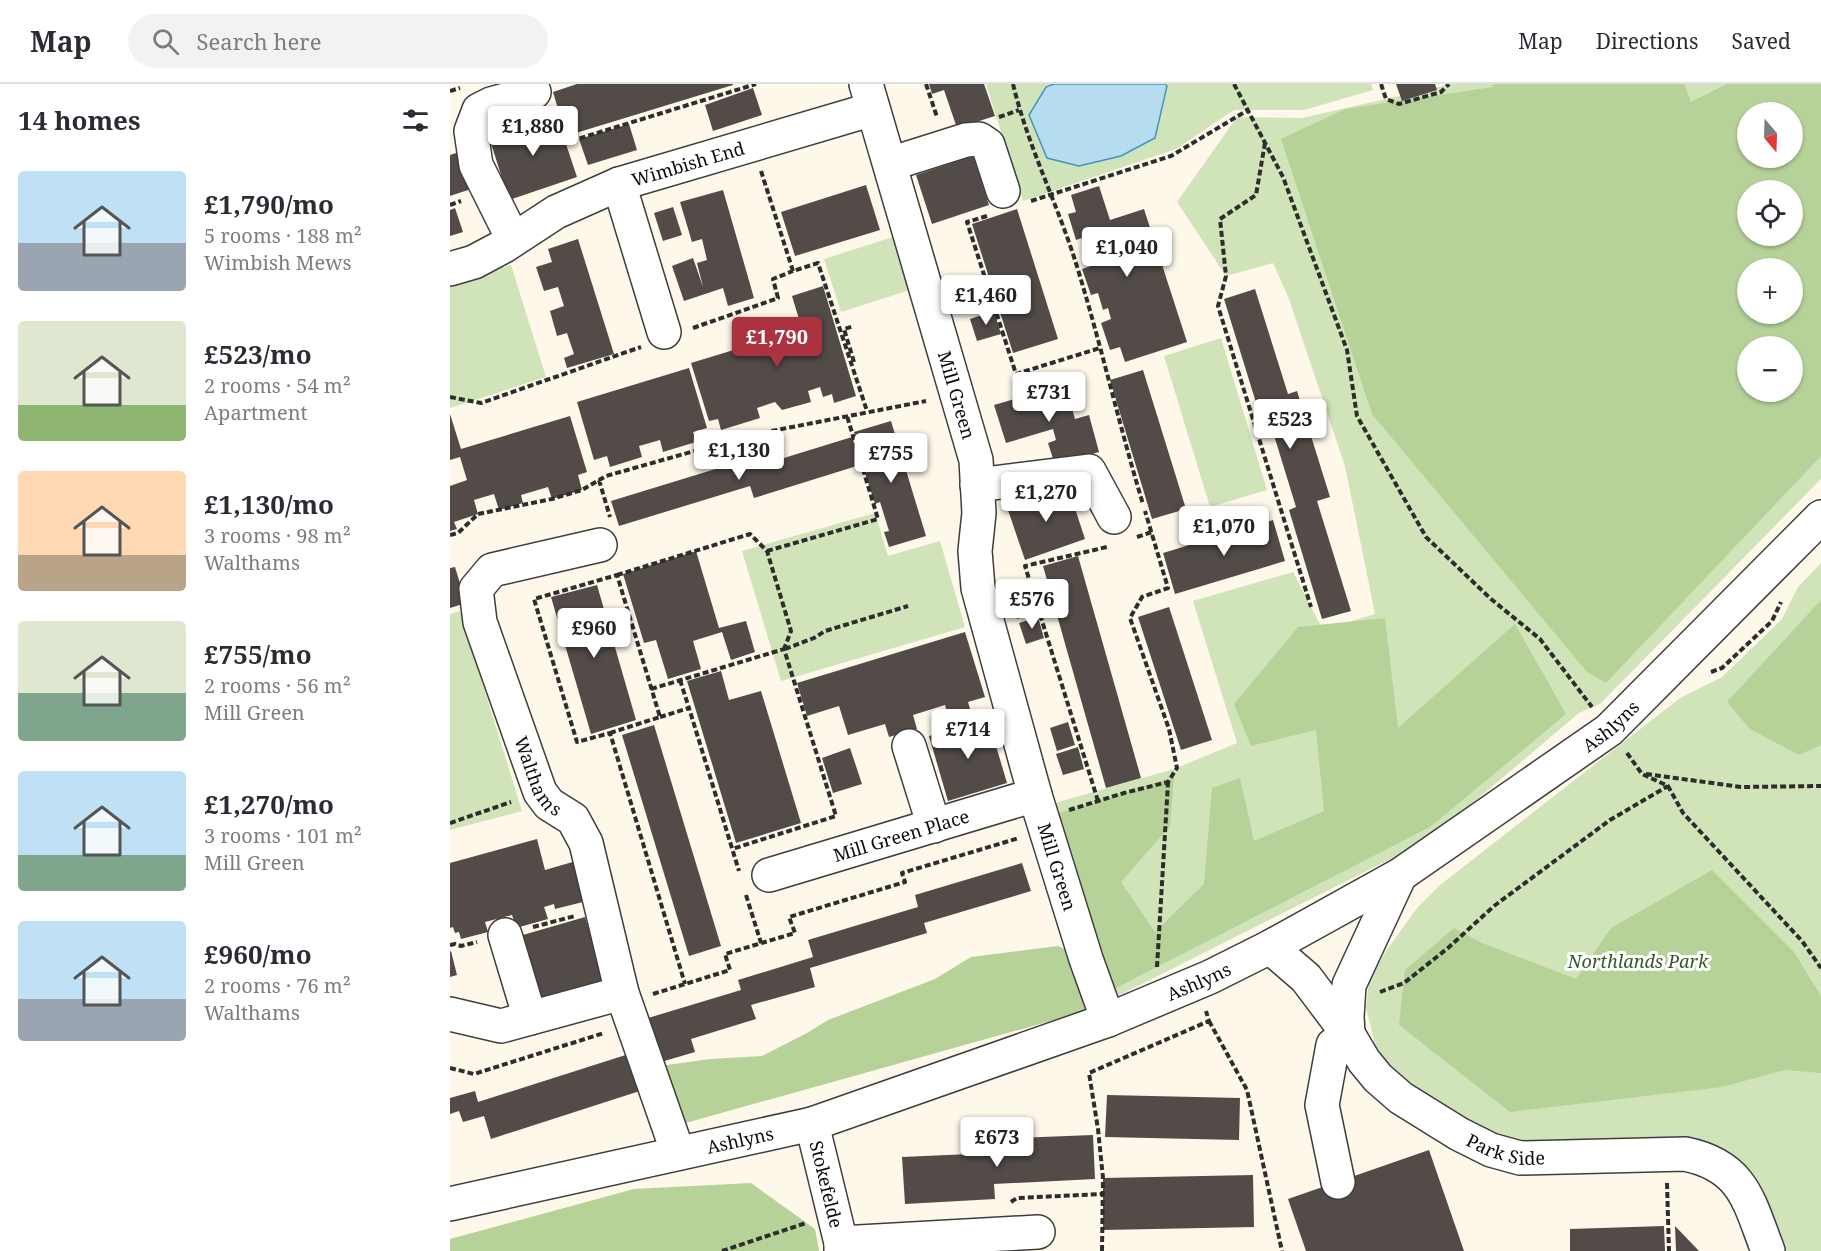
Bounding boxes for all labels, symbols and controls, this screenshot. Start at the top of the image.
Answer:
search box [128,14,548,68]
text: Map [30,22,92,60]
icon: search [149,25,182,58]
text: Search here [197,26,321,56]
text: Map [1518,27,1563,55]
text: Directions [1596,27,1698,55]
text: Saved [1731,27,1791,55]
text: 14 homes [18,102,140,138]
north arrow [1737,102,1803,168]
map controls [1737,102,1803,402]
icon: filters [399,104,432,137]
pin: £1,880 [484,106,582,157]
text: £1,880 [502,112,564,139]
street label: Wimbish End [629,136,747,192]
button: locate [1737,180,1803,246]
text: £1,790/mo [204,186,334,222]
icon: home [66,195,138,267]
text: 5 rooms · 188 m² [204,222,362,249]
pin: £1,040 [1078,227,1176,278]
text: £1,040 [1096,233,1158,260]
text: Wimbish Mews [204,249,352,276]
button: + [1737,258,1803,324]
pin: £1,460 [937,275,1035,326]
text: £1,460 [955,281,1017,308]
pin: £1,790 [728,317,826,368]
text: £1,790 [746,323,808,350]
text: £523/mo [204,336,312,372]
button: − [1737,336,1803,402]
icon: home [66,345,138,417]
street label: Mill Green [933,348,981,442]
text: 2 rooms · 54 m² [204,372,351,399]
pin: £731 [1013,372,1085,423]
text: £731 [1026,378,1072,405]
text: Apartment [204,399,308,426]
pin: £523 [1254,399,1326,450]
text: £523 [1267,405,1313,432]
pin: £1,130 [690,430,788,481]
pin: £755 [855,433,927,484]
text: £1,130 [708,436,770,463]
text: £755 [868,439,914,466]
pin: £1,270 [997,472,1095,523]
text: £1,270 [1015,478,1077,505]
text: £1,130/mo [204,486,334,522]
icon: home [66,495,138,567]
pin: £1,070 [1175,506,1273,557]
text: £1,070 [1193,512,1255,539]
text: 3 rooms · 98 m² [204,522,351,549]
text: Walthams [204,549,300,576]
pin: £576 [996,579,1068,630]
text: £576 [1009,585,1055,612]
pin: £960 [558,608,630,659]
text: £960 [571,614,617,641]
text: £755/mo [204,636,312,672]
icon: home [66,645,138,717]
text: 2 rooms · 56 m² [204,672,351,699]
street label: Ashlyns [1577,695,1644,757]
text: Mill Green [204,699,305,726]
pin: £714 [932,709,1004,760]
text: £714 [945,715,991,742]
street label: Walthams [509,733,566,821]
text: £1,270/mo [204,786,334,822]
icon: home [66,795,138,867]
street label: Mill Green Place [830,804,972,867]
street label: Mill Green [1032,820,1082,914]
text: 3 rooms · 101 m² [204,822,362,849]
text: Mill Green [204,849,305,876]
text: £960/mo [204,936,312,972]
icon: home [66,945,138,1017]
park label: Northlands Park [1567,949,1709,973]
street label: Ashlyns [1163,957,1235,1006]
text: 2 rooms · 76 m² [204,972,351,999]
text: Walthams [204,999,300,1026]
pin: £673 [961,1117,1033,1168]
street label: Ashlyns [704,1121,776,1159]
text: £673 [974,1123,1020,1150]
street label: Park Side [1462,1128,1545,1170]
street label: Stokefelde [804,1138,849,1230]

